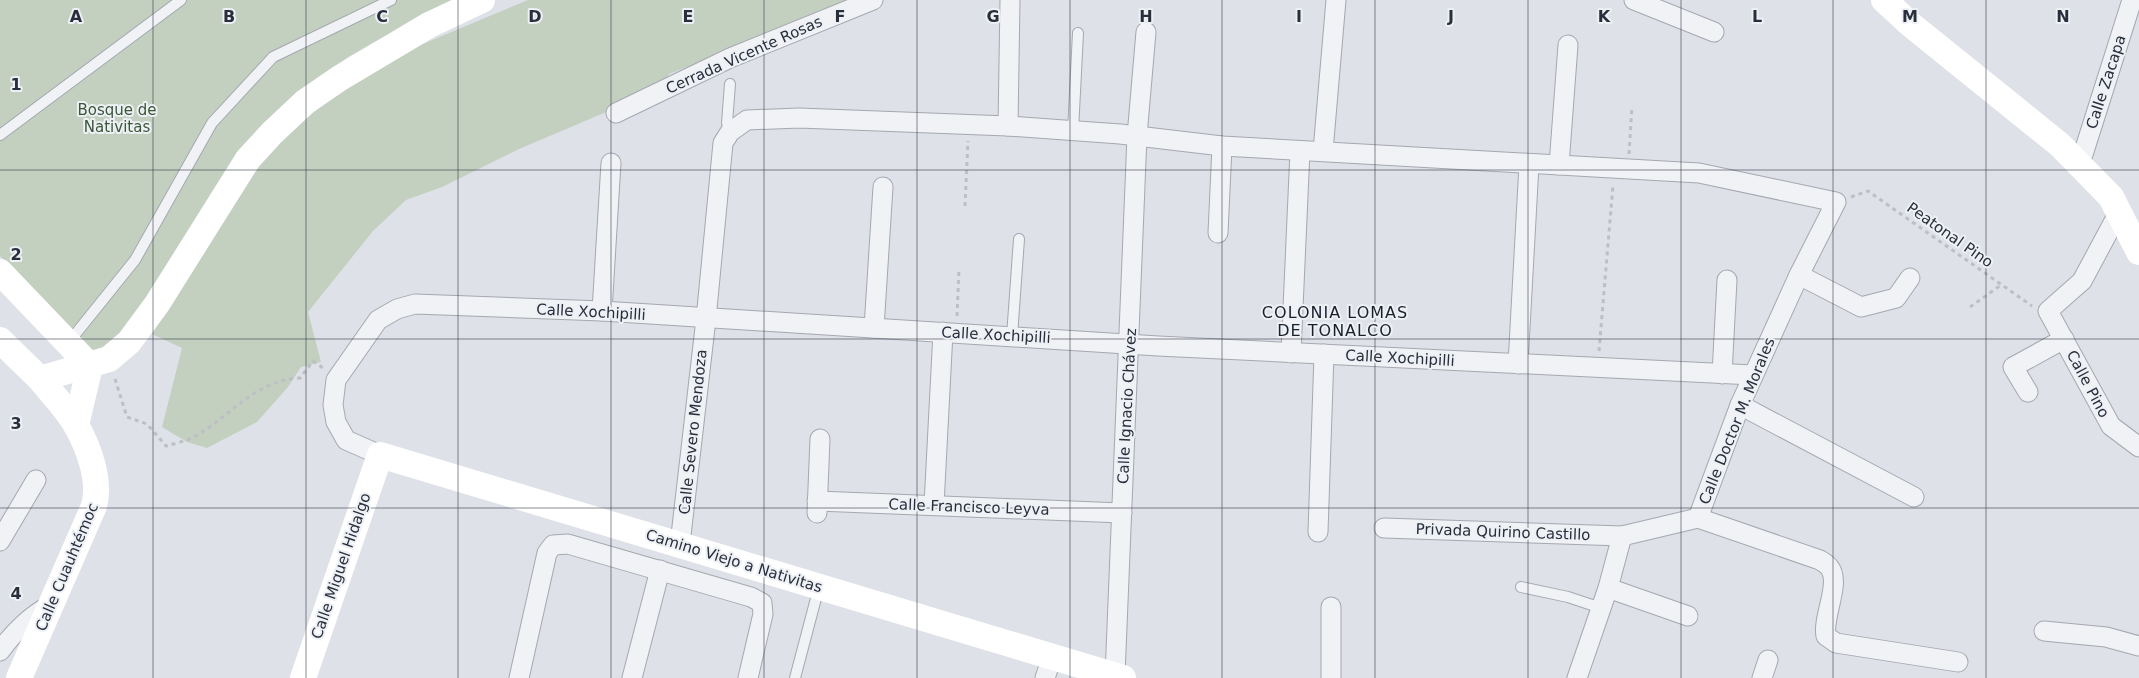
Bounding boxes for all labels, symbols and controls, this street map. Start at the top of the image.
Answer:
text: A [70,7,83,26]
text: B [223,7,235,26]
text: C [376,7,388,26]
text: D [528,7,542,26]
text: E [683,7,693,26]
text: F [835,7,845,26]
text: G [986,7,1000,26]
text: H [1139,7,1153,26]
text: I [1296,7,1302,26]
text: J [1447,7,1454,26]
text: K [1598,7,1611,26]
text: L [1752,7,1762,26]
text: M [1902,7,1918,26]
text: N [2056,7,2070,26]
street label: Cerrada Vicente Rosas [663,12,825,98]
street label: Calle Zacapa [2082,33,2130,131]
text: 1 [10,75,22,94]
park label: Bosque de Nativitas [77,101,157,136]
street label: Peatonal Pino [1903,199,1997,271]
text: 2 [10,245,22,264]
street label: Calle Xochipilli [536,300,646,324]
district label: COLONIA LOMAS DE TONALCO [1262,303,1408,340]
street label: Calle Xochipilli [941,323,1051,347]
street label: Calle Ignacio Chávez [1114,327,1140,484]
street label: Calle Doctor M. Morales [1695,335,1779,507]
street label: Calle Xochipilli [1345,346,1455,370]
street label: Calle Pino [2063,347,2113,421]
street label: Calle Severo Mendoza [675,348,711,516]
text: 3 [10,414,22,433]
street label: Calle Miguel Hidalgo [308,491,374,641]
street label: Calle Francisco Leyva [888,495,1050,519]
street label: Calle Cuauhtémoc [32,500,102,634]
street label: Privada Quirino Castillo [1415,520,1591,544]
street label: Camino Viejo a Nativitas [644,526,825,597]
text: 4 [10,584,22,603]

